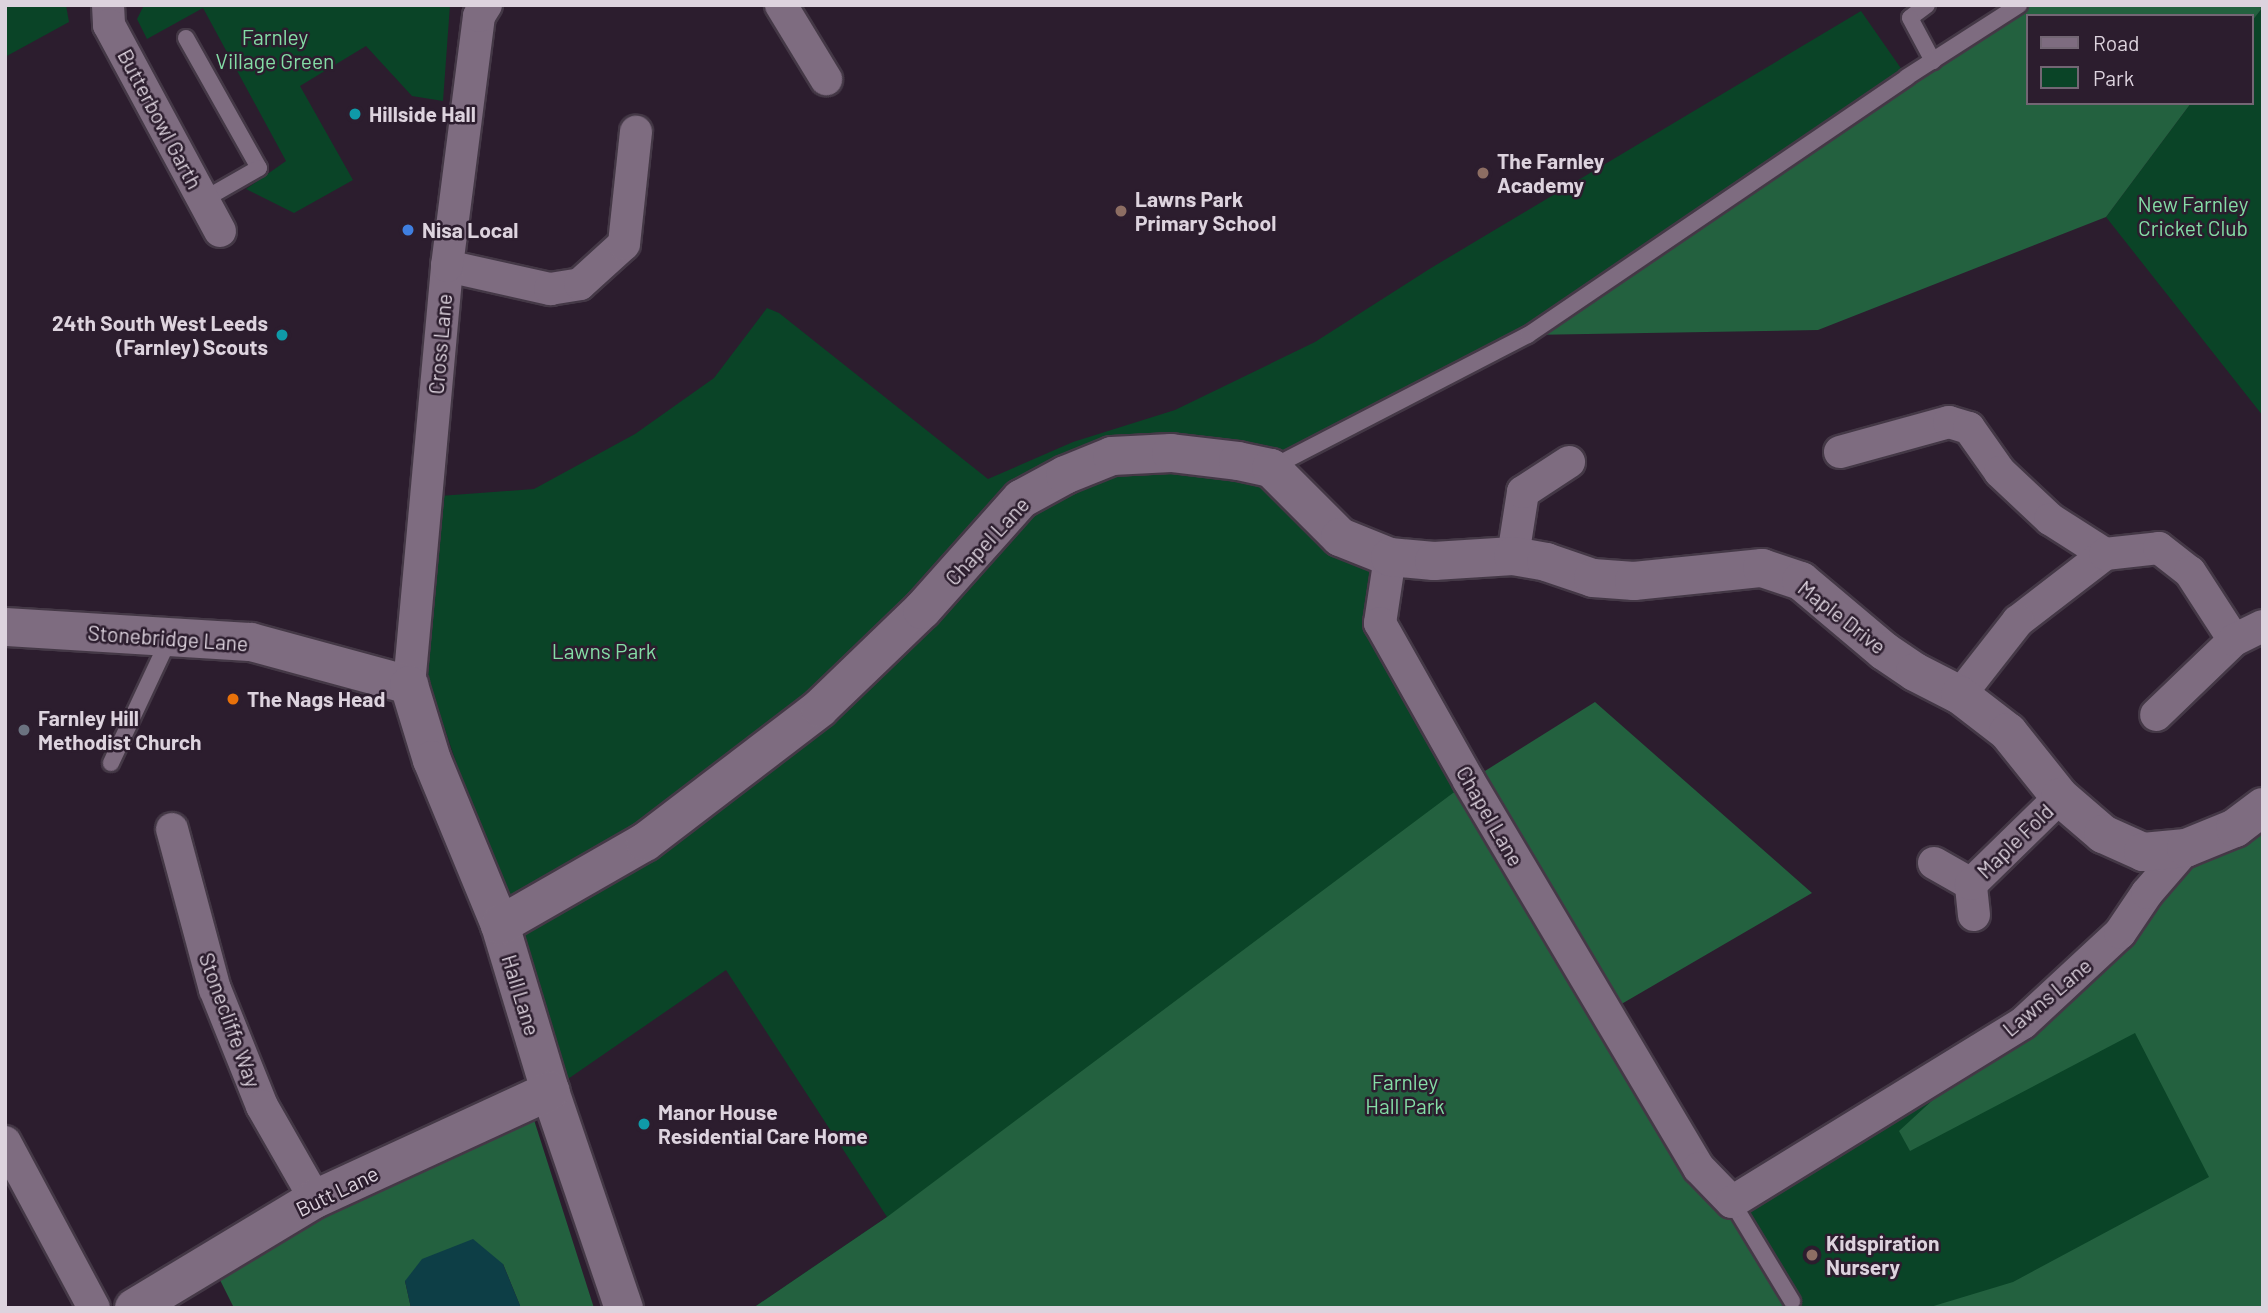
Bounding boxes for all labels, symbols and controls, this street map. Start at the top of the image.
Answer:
legend [2026,14,2254,105]
park label: Farnley Village Green [216,24,334,74]
text: Road [2093,30,2139,55]
street label: Butterbowl Garth [113,45,207,193]
text: Park [2093,65,2134,90]
place label: Hillside Hall [369,101,476,127]
marker: Hillside Hall [347,106,363,122]
place label: The Farnley Academy [1497,148,1604,198]
marker: The Farnley Academy [1475,165,1491,181]
place label: Lawns Park Primary School [1135,186,1276,236]
park label: New Farnley Cricket Club [2138,191,2248,241]
marker: Lawns Park Primary School [1113,203,1129,219]
place label: Nisa Local [422,217,518,243]
marker: Nisa Local [400,222,416,238]
street label: Cross Lane [423,293,457,395]
place label: 24th South West Leeds (Farnley) Scouts [52,310,268,360]
marker: 24th South West Leeds (Farnley) Scouts [274,327,290,343]
street label: Chapel Lane [940,492,1034,590]
street label: Maple Drive [1793,575,1891,659]
street label: Stonebridge Lane [87,620,249,656]
park label: Lawns Park [552,638,656,664]
place label: The Nags Head [247,686,385,712]
marker: The Nags Head [225,691,241,707]
place label: Farnley Hill Methodist Church [38,705,202,755]
marker: Farnley Hill Methodist Church [16,722,32,738]
street label: Chapel Lane [1451,761,1529,871]
street label: Maple Fold [1972,798,2058,884]
street label: Stonecliffe Way [194,949,266,1091]
street label: Hall Lane [497,951,545,1039]
street label: Lawns Lane [1997,953,2097,1041]
park label: Farnley Hall Park [1365,1069,1445,1119]
place label: Manor House Residential Care Home [658,1099,868,1149]
marker: Manor House Residential Care Home [636,1116,652,1132]
street label: Butt Lane [292,1160,382,1222]
place label: Kidspiration Nursery [1826,1230,1940,1280]
marker: Kidspiration Nursery [1804,1247,1820,1263]

